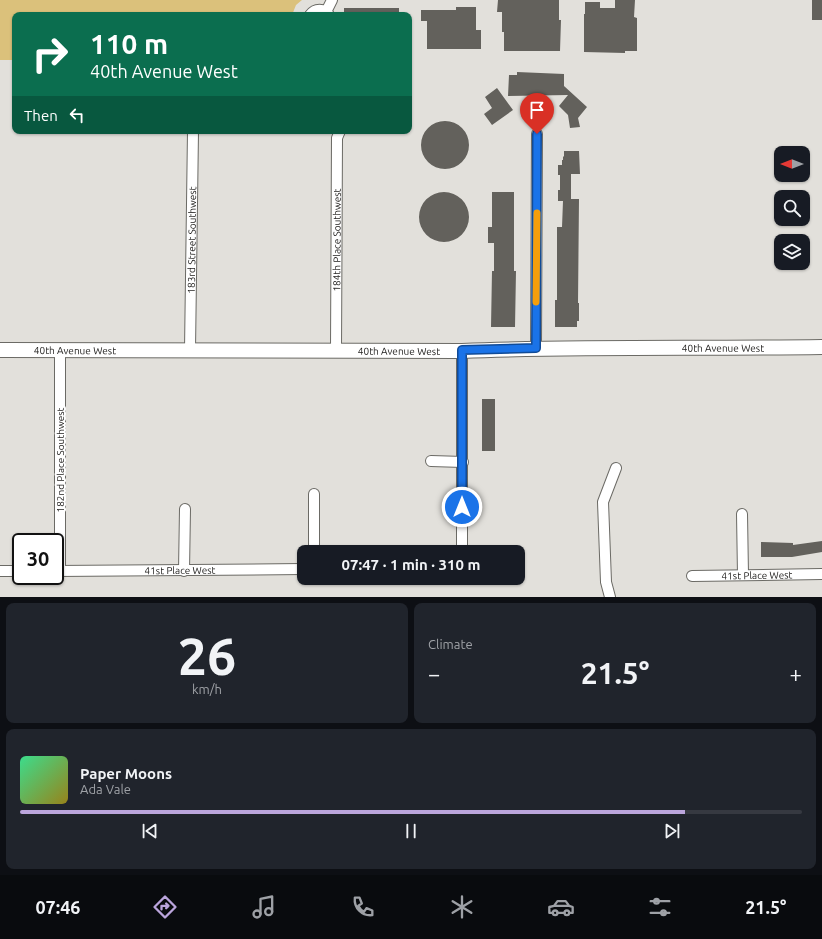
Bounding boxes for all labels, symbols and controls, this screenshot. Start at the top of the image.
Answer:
icon: right [24,28,76,80]
text: 110 m [90,28,168,59]
text: 40th Avenue West [90,61,238,81]
pin [520,93,554,134]
icon: arrive [526,99,548,121]
icon: left [66,104,88,126]
text: Then [24,107,58,124]
north arrow [774,146,810,182]
map controls [774,146,810,270]
street label: 183rd Street Southwest [185,186,198,294]
street label: 184th Place Southwest [331,188,342,292]
button: search [774,190,810,226]
button: layers [774,234,810,270]
street label: 40th Avenue West [682,342,764,353]
street label: 40th Avenue West [34,345,116,356]
street label: 40th Avenue West [358,345,440,356]
street label: 182nd Place Southwest [55,407,66,512]
position arrow [441,486,483,528]
speed limit sign: 30 [12,533,64,585]
text: 07:47 · 1 min · 310 m [342,556,480,573]
street label: 41st Place West [144,564,216,576]
street label: 41st Place West [721,569,793,581]
text: 26 [178,627,236,685]
text: Climate [428,637,473,651]
text: 21.5° [581,656,649,690]
text: − [428,661,440,686]
text: + [790,661,802,686]
text: km/h [192,682,222,696]
text: Paper Moons [80,765,172,782]
text: Ada Vale [80,782,131,796]
icon: previous [139,820,161,842]
icon: pause [400,820,422,842]
icon: next [661,820,683,842]
icon: directions [151,893,179,921]
icon: music [250,893,278,921]
icon: phone [349,893,377,921]
icon: climate [448,893,476,921]
icon: car [547,893,575,921]
icon: filters [646,893,674,921]
text: 07:46 [35,897,81,917]
text: 21.5° [745,897,786,917]

